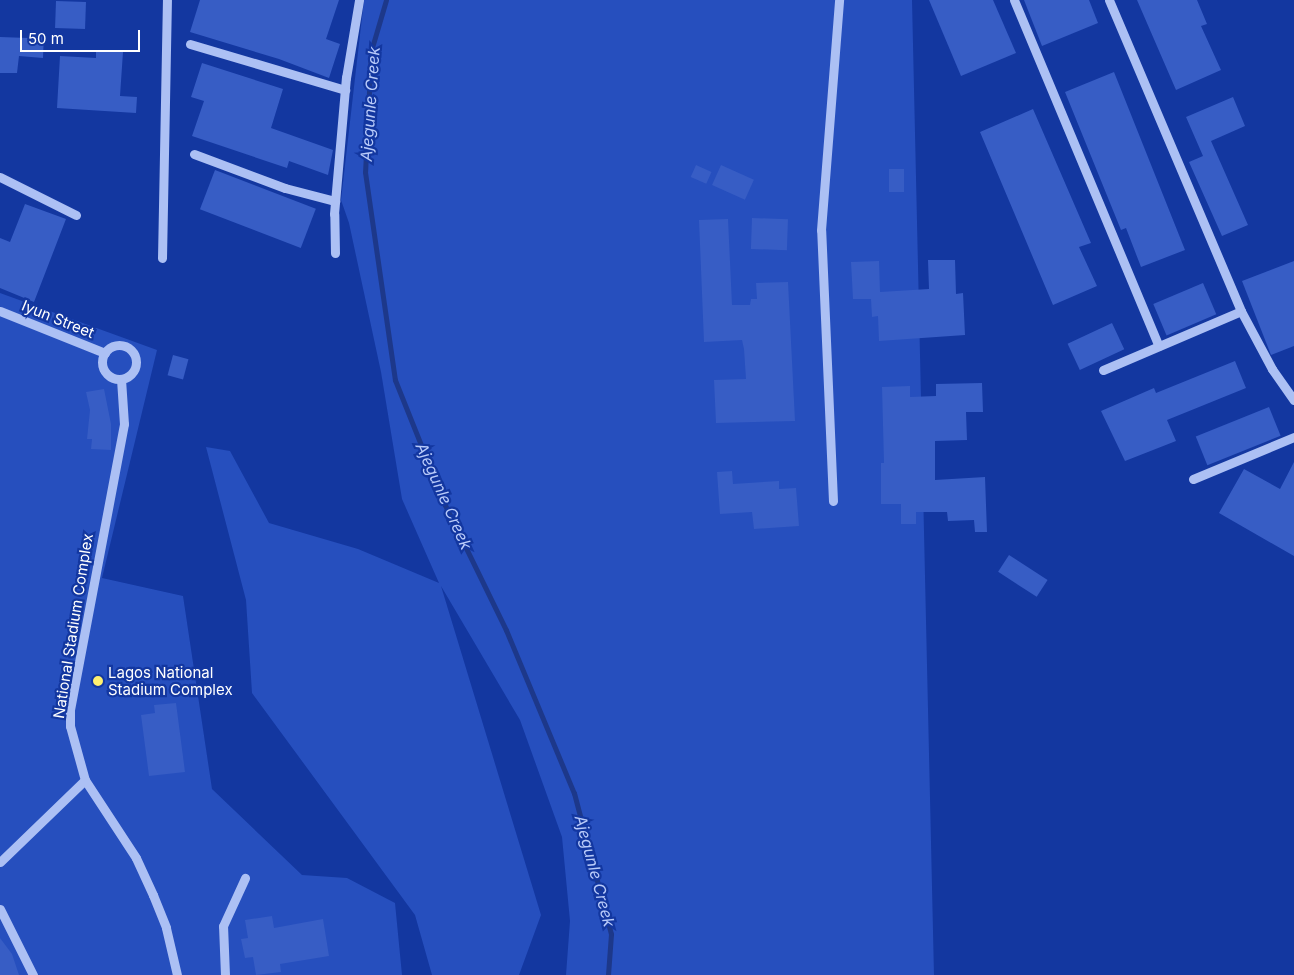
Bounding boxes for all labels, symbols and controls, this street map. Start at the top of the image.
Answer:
scale bar [22,20,142,52]
text: 50 m [28,29,64,48]
water label: Ajegunle Creek [356,46,384,162]
street label: Iyun Street [19,296,97,342]
water label: Ajegunle Creek [412,440,476,552]
street label: National Stadium Complex [49,532,97,720]
place label: Lagos National Stadium Complex [108,663,233,698]
marker: Lagos National Stadium Complex [92,675,104,687]
water label: Ajegunle Creek [571,813,619,929]

